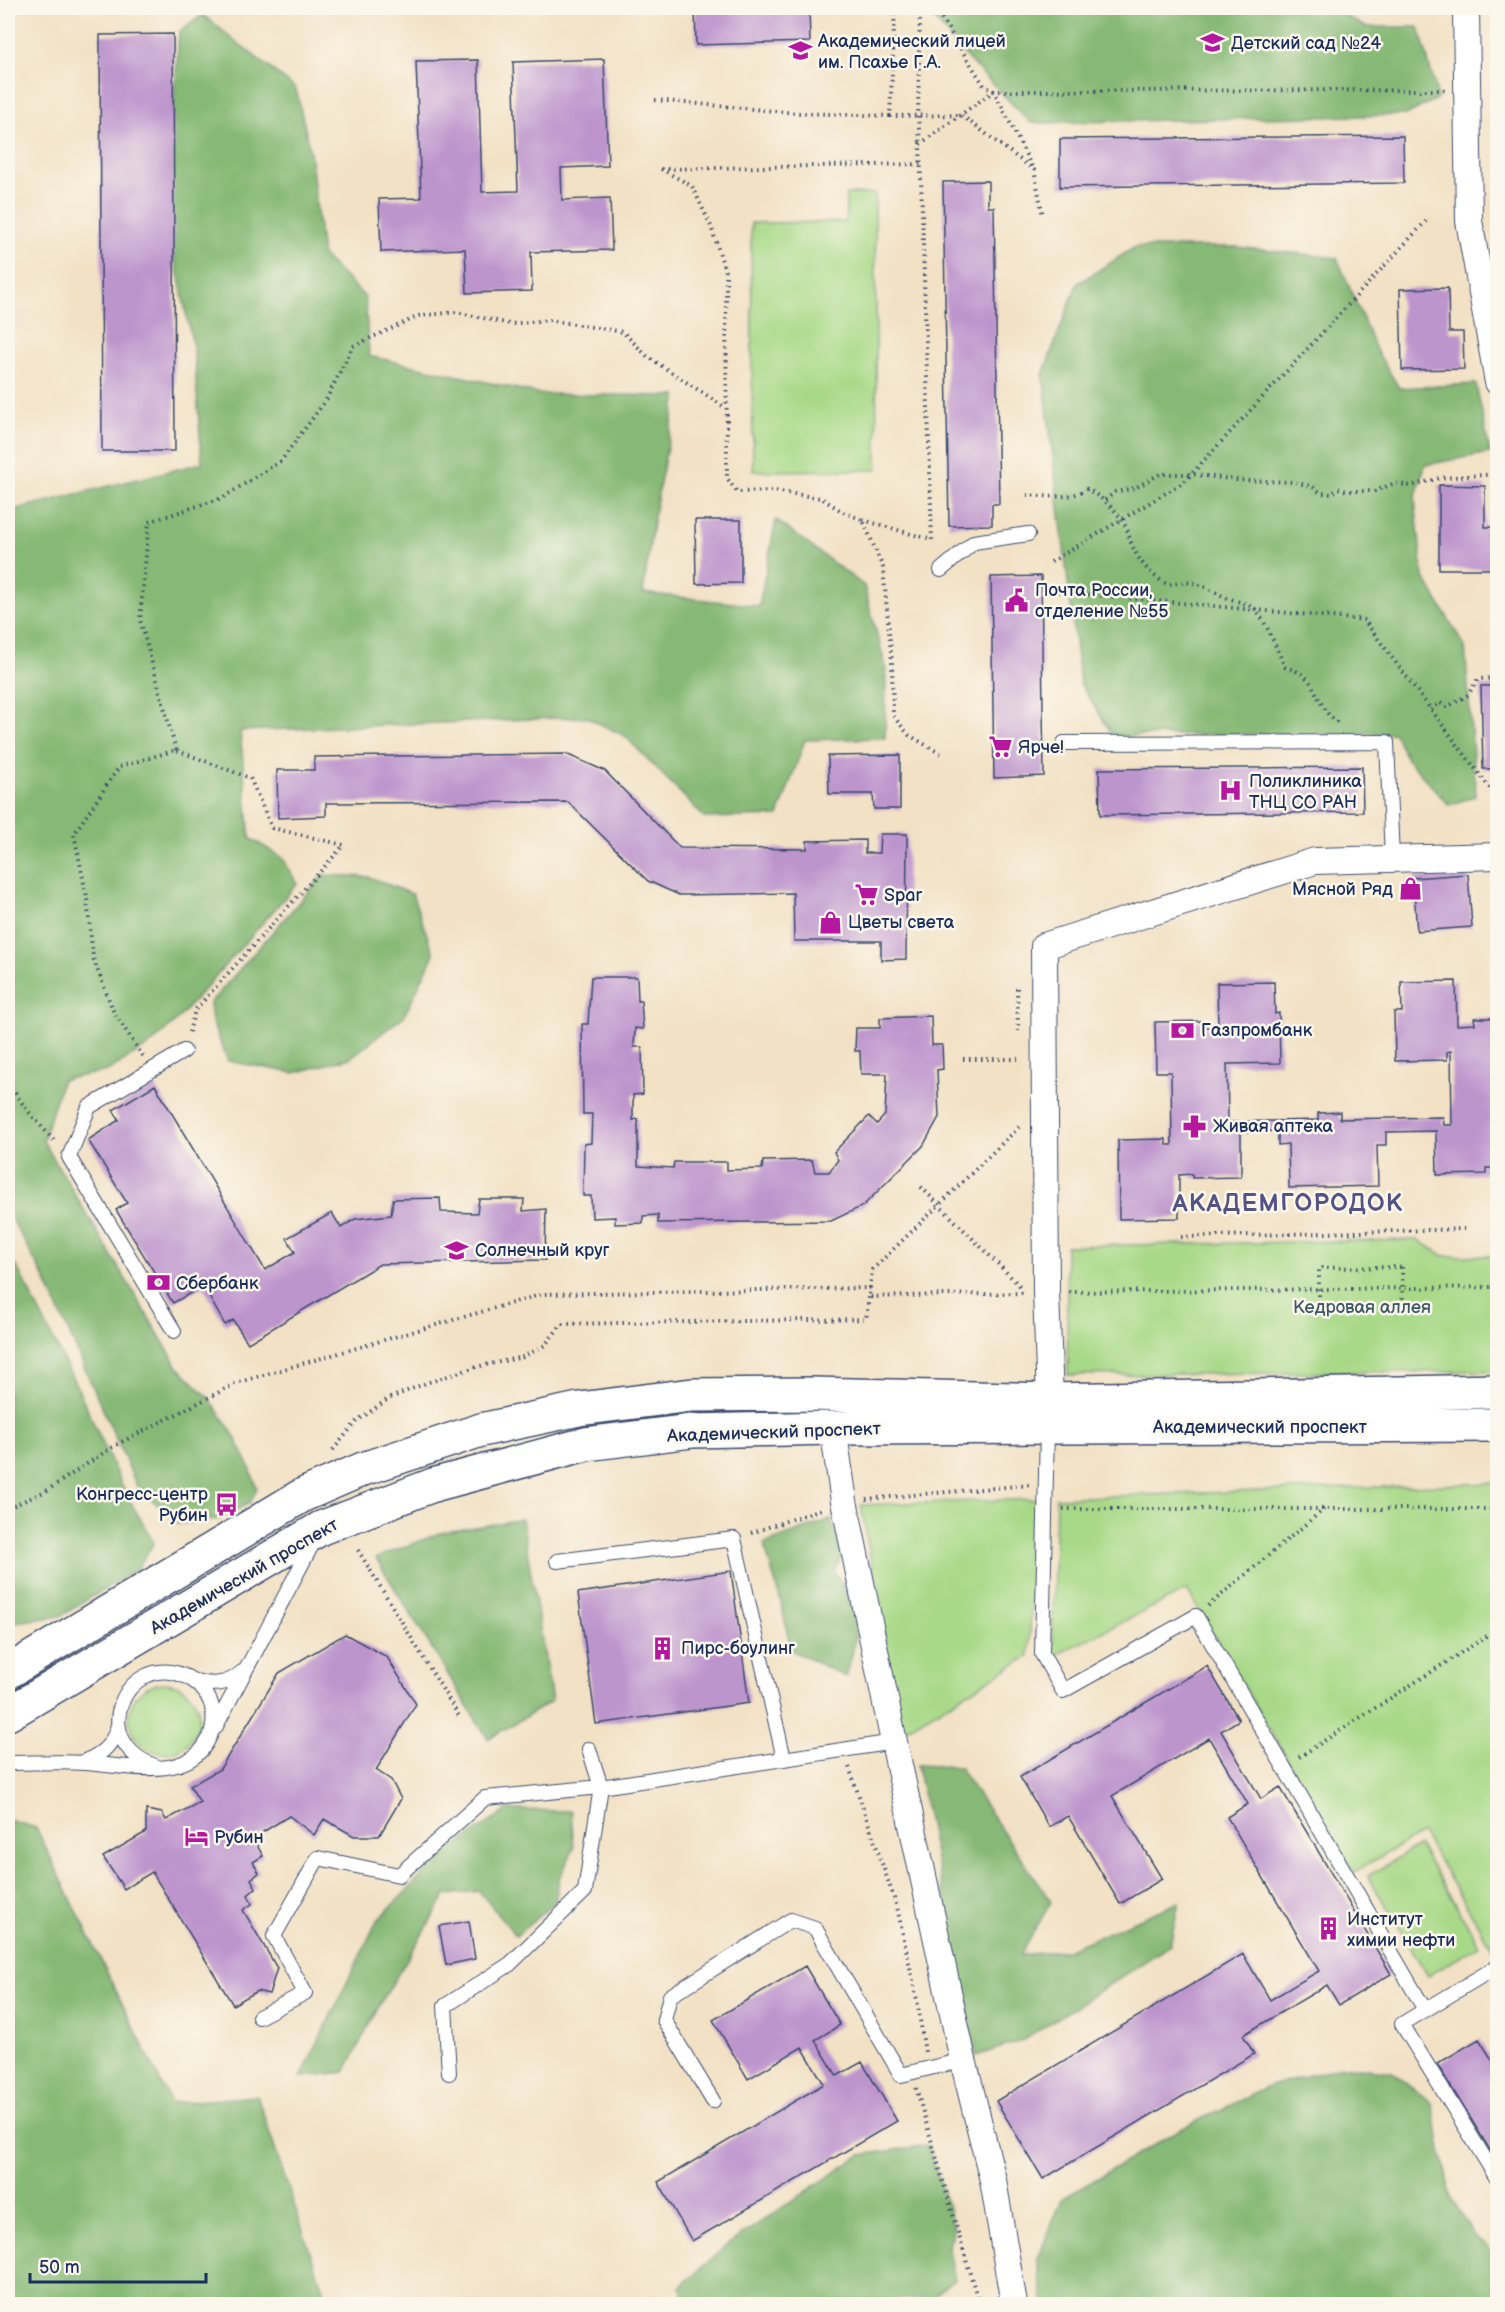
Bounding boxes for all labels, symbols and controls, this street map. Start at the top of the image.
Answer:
school or university icon: Детский сад №24 [1200,30,1226,56]
place label: Академический лицей им. Псахье Г.А. [817,31,1006,73]
place label: Детский сад №24 [1231,33,1381,54]
school or university icon: Академический лицей им. Псахье Г.А. [787,38,813,64]
place label: Почта России, отделение №55 [1035,580,1169,622]
public building icon: Почта России, отделение №55 [1004,587,1030,613]
supermarket icon: Ярче! [987,734,1013,760]
place label: Ярче! [1018,737,1064,758]
place label: Поликлиника ТНЦ СО РАН [1249,771,1362,813]
hospital icon: Поликлиника ТНЦ СО РАН [1218,778,1244,804]
shop icon: Мясной Ряд [1398,876,1424,902]
place label: Мясной Ряд [1292,879,1393,900]
supermarket icon: Spar [853,882,879,908]
place label: Spar [884,885,923,906]
shop icon: Цветы света [817,909,843,935]
place label: Цветы света [848,912,955,933]
bank icon: Газпромбанк [1170,1017,1196,1043]
place label: Газпромбанк [1201,1020,1313,1041]
pharmacy icon: Живая аптека [1182,1113,1208,1139]
place label: Живая аптека [1213,1116,1333,1137]
district label: АКАДЕМГОРОДОК [1171,1189,1404,1218]
school or university icon: Солнечный круг [444,1237,470,1263]
place label: Солнечный круг [475,1240,609,1261]
bank icon: Сбербанк [145,1270,171,1296]
place label: Сбербанк [176,1273,259,1294]
park label: Кедровая аллея [1293,1297,1431,1318]
street label: Академический проспект [1152,1417,1368,1438]
street label: Академический проспект [666,1418,882,1447]
place label: Конгресс-центр Рубин [76,1484,208,1526]
bus stop icon: Конгресс-центр Рубин [213,1491,239,1517]
street label: Академический проспект [146,1514,343,1639]
building icon: Пирс-боулинг [650,1635,676,1661]
place label: Пирс-боулинг [681,1638,795,1659]
hotel icon: Рубин [183,1824,209,1850]
place label: Рубин [214,1827,264,1848]
place label: Институт химии нефти [1347,1909,1455,1951]
building icon: Институт химии нефти [1316,1916,1342,1942]
scale bar [30,2246,206,2284]
text: 50 m [39,2257,80,2278]

